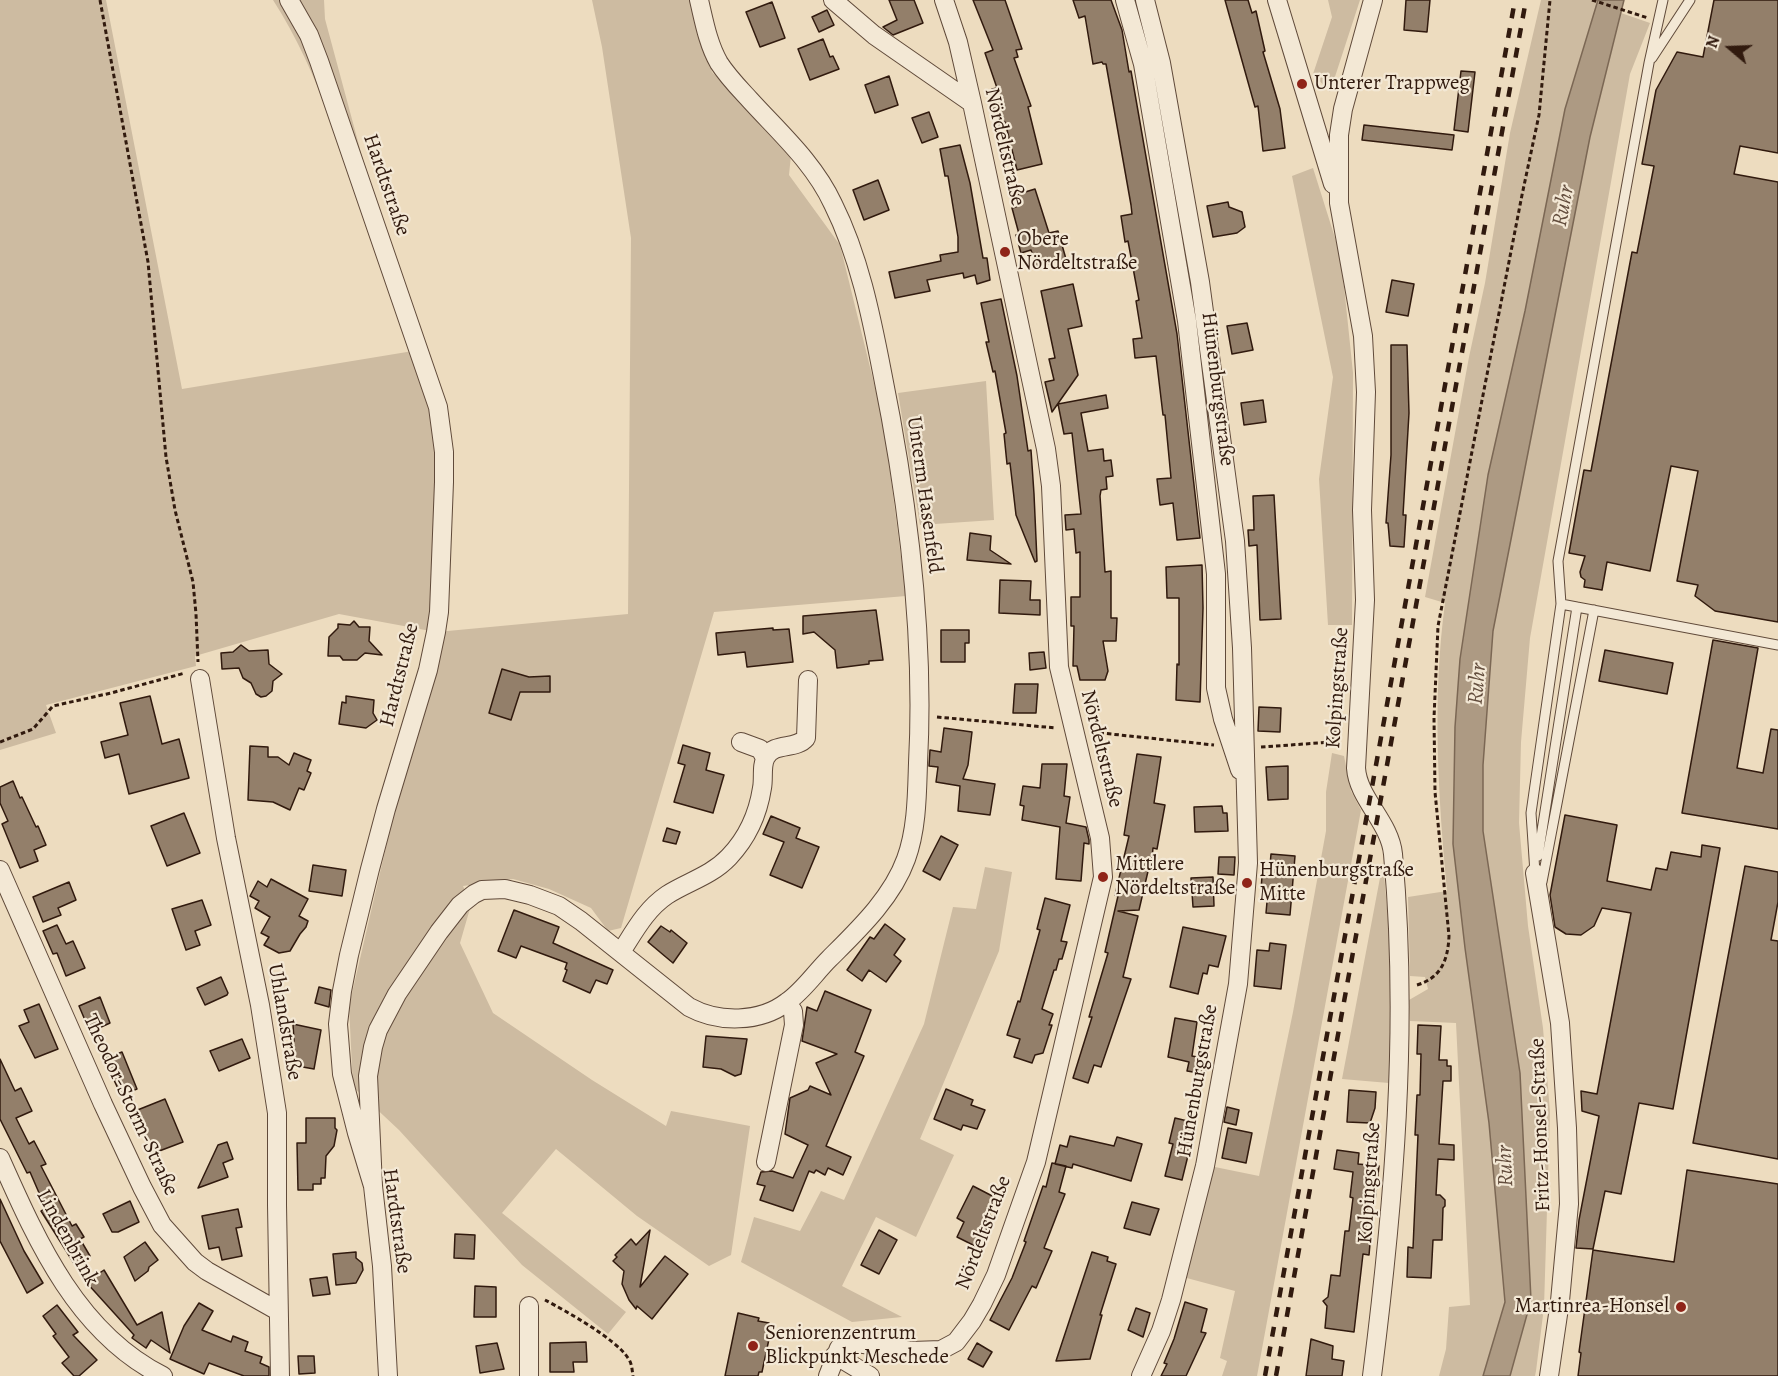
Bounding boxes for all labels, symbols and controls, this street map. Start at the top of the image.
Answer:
north arrow [1700,18,1760,78]
text: N [1701,33,1725,51]
place label: Unterer Trappweg [1314,71,1470,97]
marker: Unterer Trappweg [1295,77,1309,91]
street label: Nördeltstraße [978,85,1030,209]
street label: Hardtstraße [357,131,415,239]
water label: Ruhr [1547,183,1581,229]
place label: Obere Nördeltstraße [1017,227,1138,277]
marker: Obere Nördeltstraße [998,245,1012,259]
street label: Hünenburgstraße [1195,311,1239,467]
street label: Unterm Hasenfeld [901,415,947,575]
street label: Hardtstraße [375,621,425,729]
street label: Kolpingstraße [1321,626,1355,750]
water label: Ruhr [1463,662,1493,706]
street label: Nördeltstraße [1074,687,1128,811]
place label: Mittlere Nördeltstraße [1115,852,1236,902]
place label: Hünenburgstraße Mitte [1259,858,1414,908]
marker: Mittlere Nördeltstraße [1096,870,1110,884]
marker: Hünenburgstraße Mitte [1240,876,1254,890]
street label: Uhlandstraße [261,962,307,1082]
street label: Hünenburgstraße [1172,1002,1224,1160]
street label: Theodor-Storm-Straße [77,1010,183,1200]
street label: Fritz-Honsel-Straße [1525,1038,1557,1212]
street label: Kolpingstraße [1353,1121,1387,1245]
water label: Ruhr [1492,1145,1520,1187]
street label: Hardtstraße [376,1167,416,1275]
street label: Nördeltstraße [951,1172,1017,1294]
street label: Lindenbrink [30,1185,104,1291]
place label: Martinrea-Honsel [1515,1294,1669,1320]
marker: Martinrea-Honsel [1674,1300,1688,1314]
place label: Seniorenzentrum Blickpunkt Meschede [765,1321,949,1371]
marker: Seniorenzentrum Blickpunkt Meschede [746,1339,760,1353]

